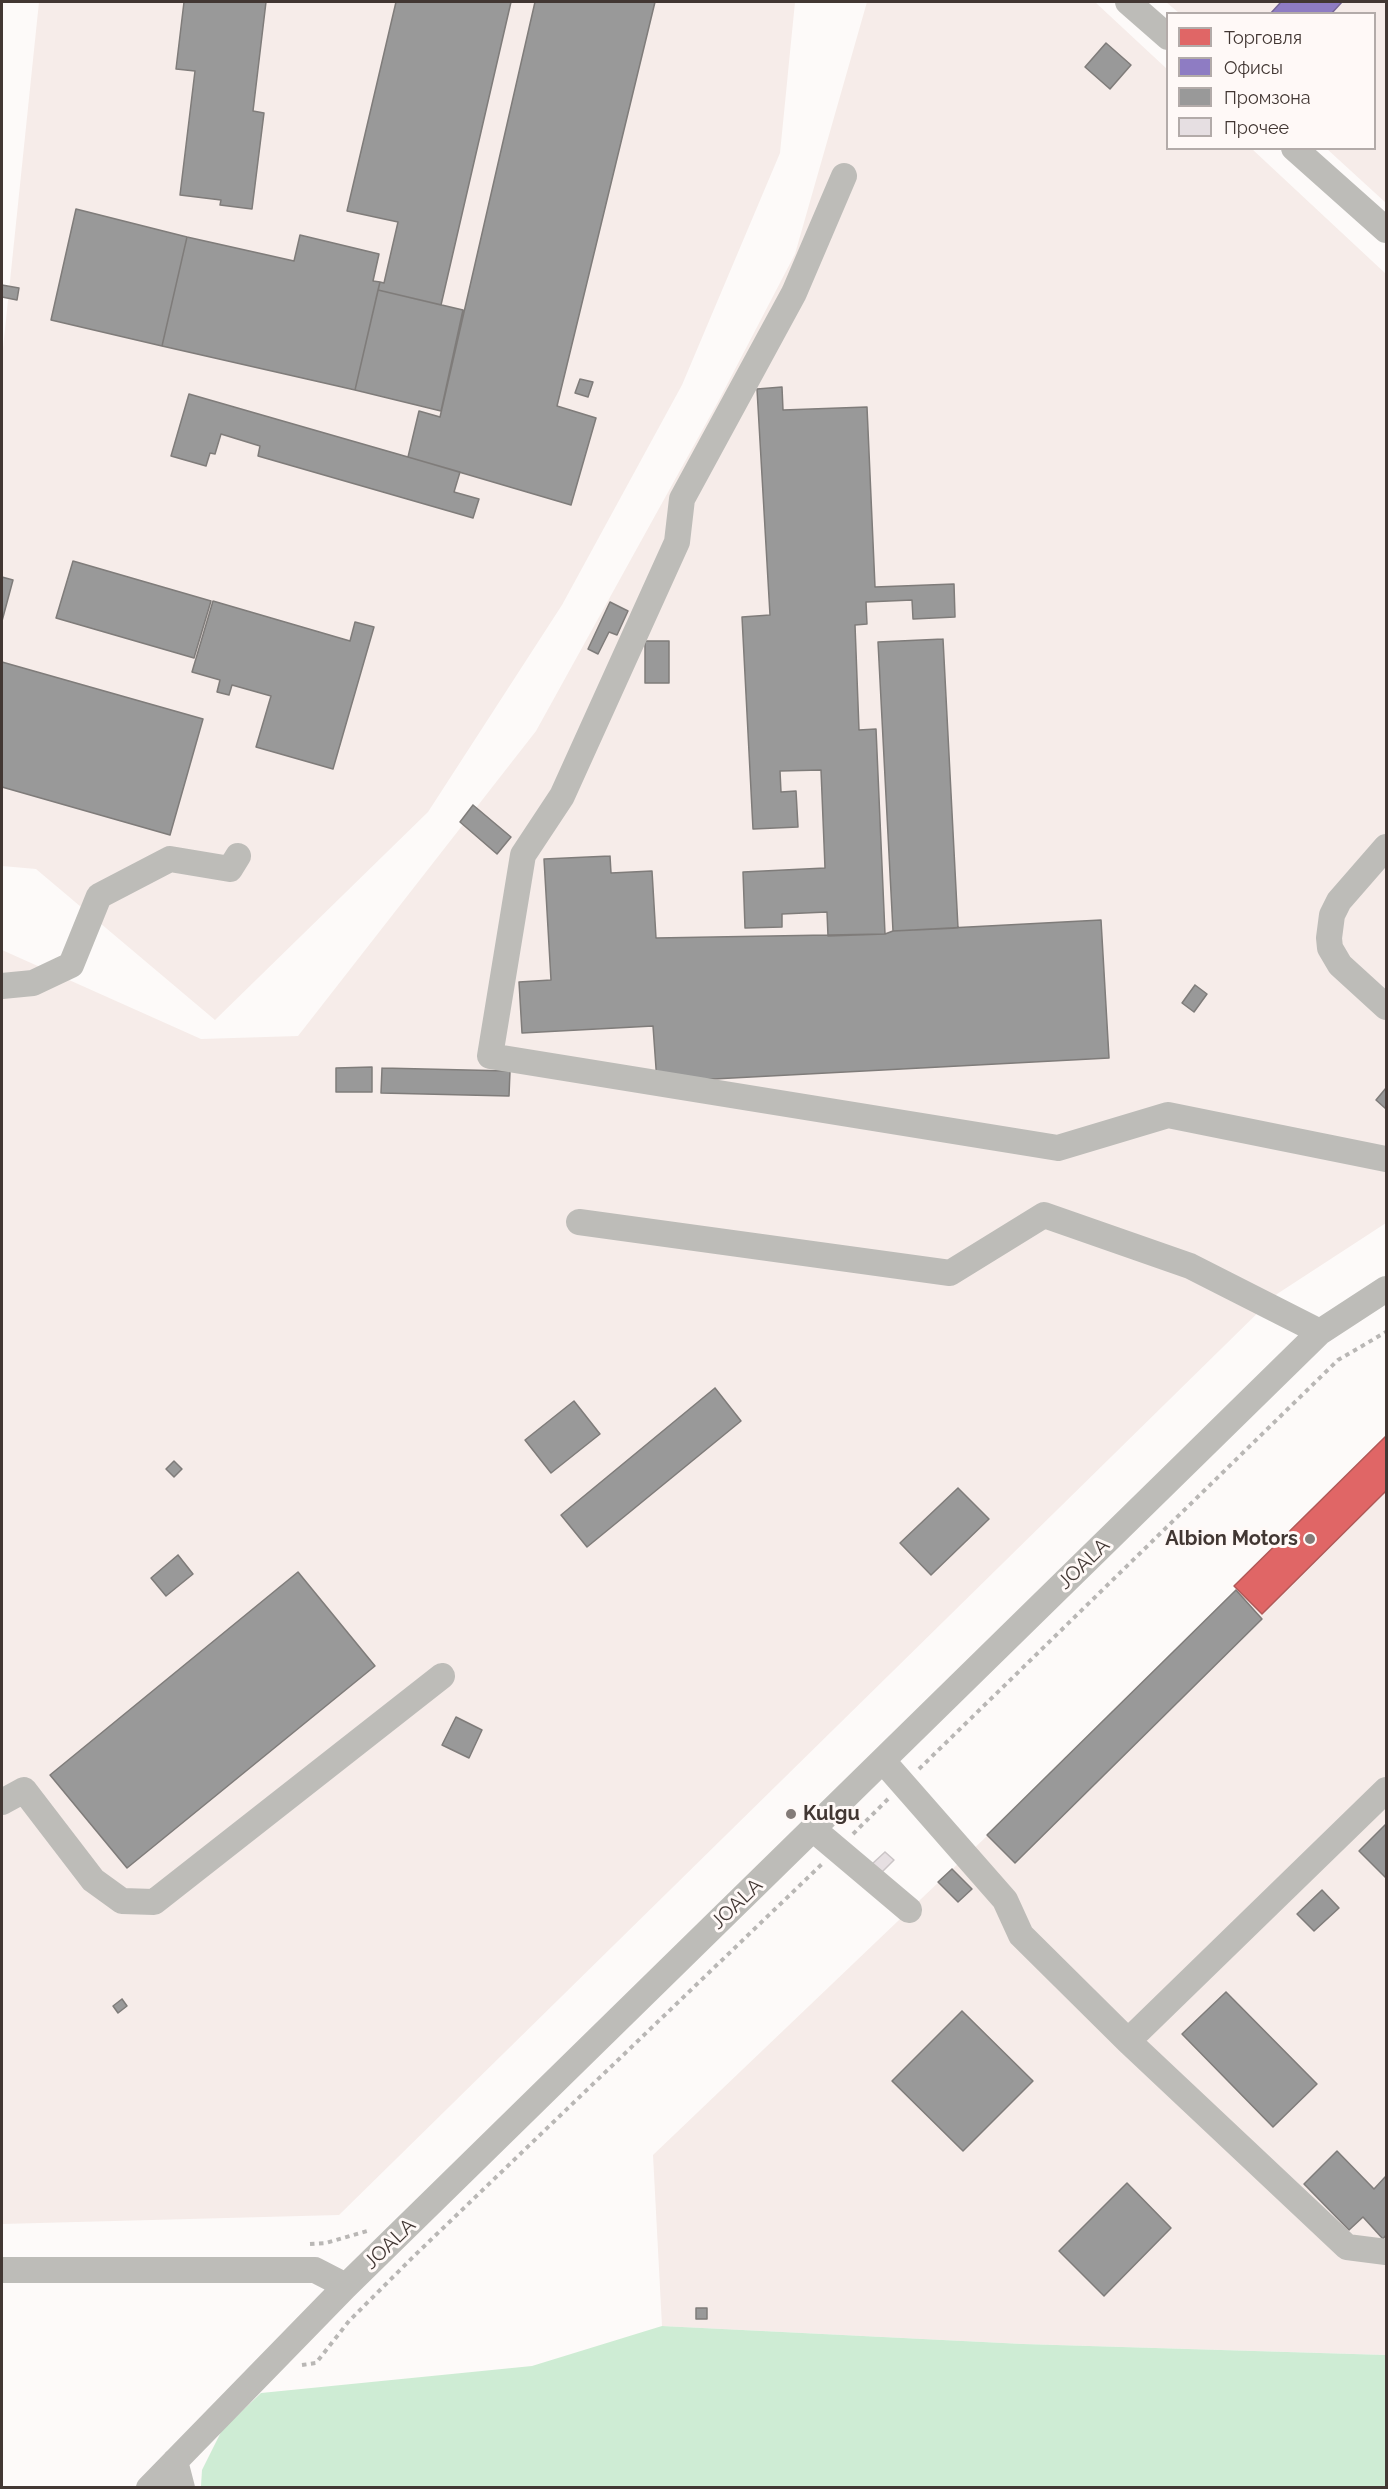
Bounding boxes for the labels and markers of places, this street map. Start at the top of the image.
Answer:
place label: Albion Motors [1165,1527,1298,1551]
marker: Albion Motors [1303,1532,1317,1546]
place label: Kulgu [803,1802,860,1826]
marker: Kulgu [784,1807,798,1821]

